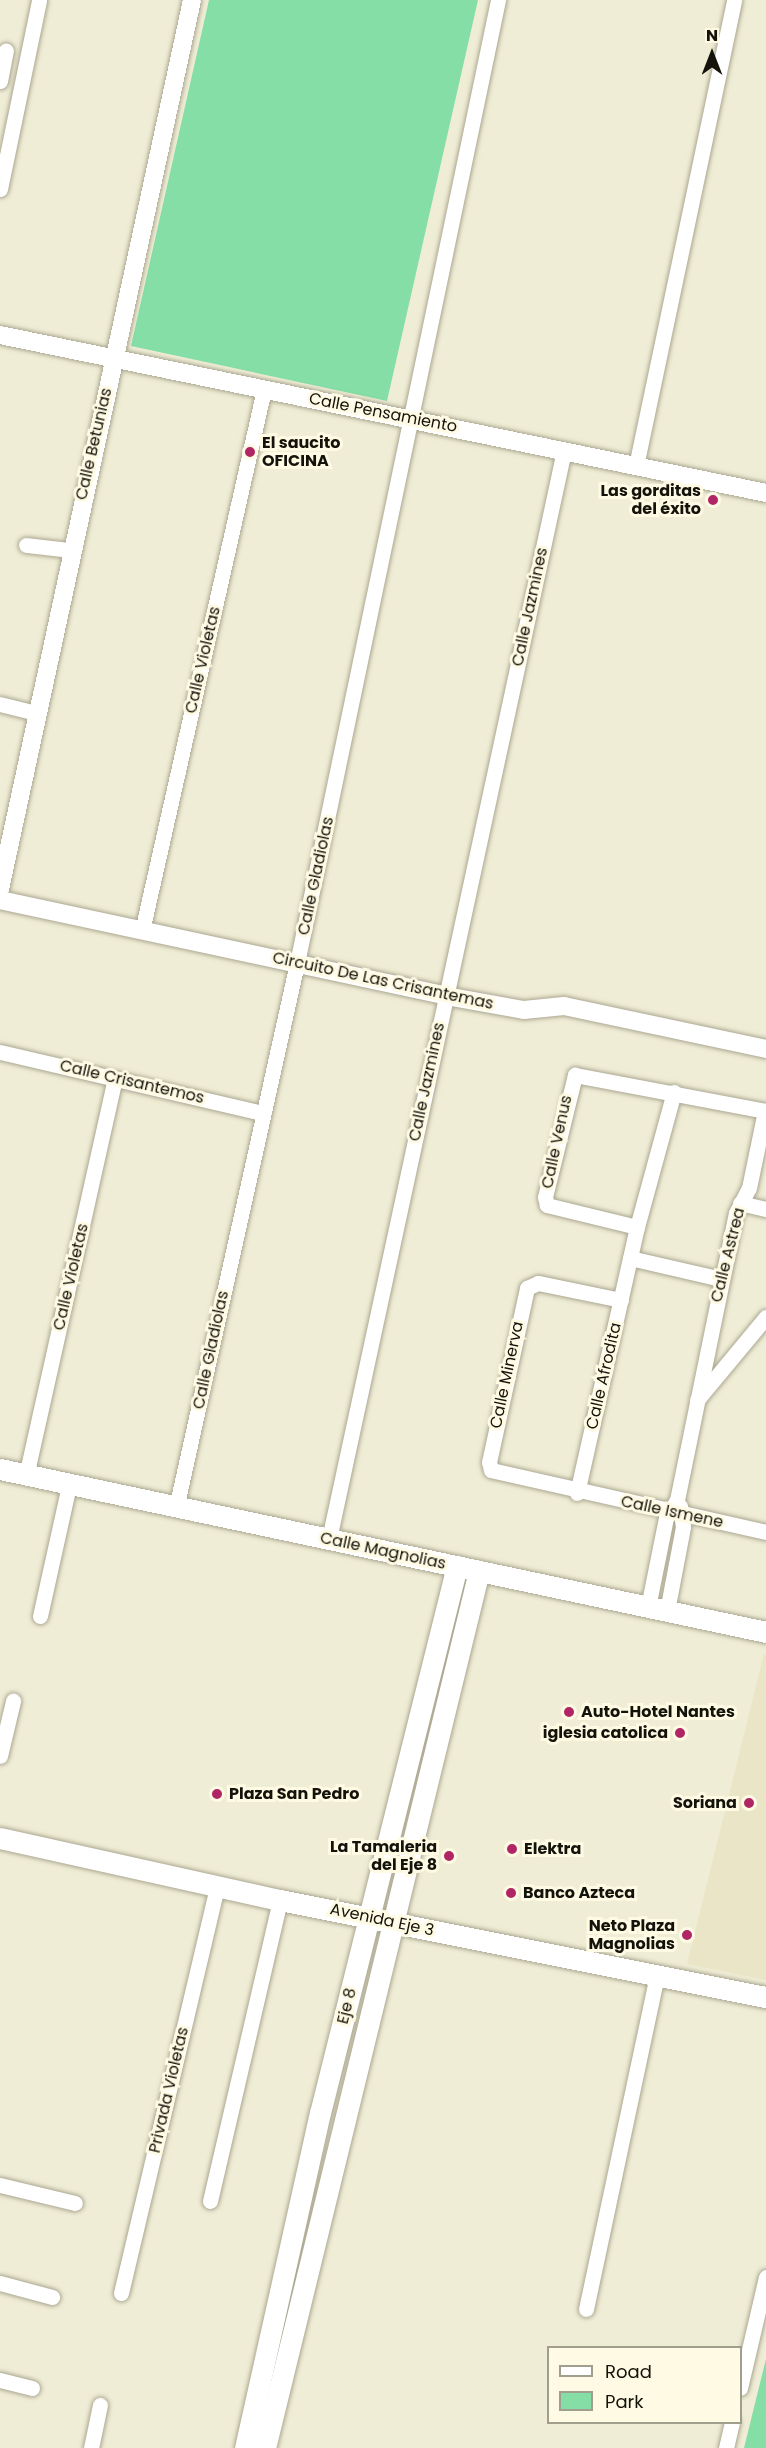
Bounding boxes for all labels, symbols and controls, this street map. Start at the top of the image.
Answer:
north arrow [682,24,742,84]
text: N [706,24,718,47]
street label: Calle Betunias [72,386,116,502]
street label: Calle Pensamiento [307,389,459,437]
place label: El saucito OFICINA [262,433,340,471]
marker: El saucito OFICINA [243,445,257,459]
place label: Las gorditas del éxito [600,481,701,519]
marker: Las gorditas del éxito [706,493,720,507]
street label: Calle Jazmines [508,546,552,668]
street label: Calle Violetas [181,605,225,715]
street label: Calle Gladiolas [294,815,338,937]
street label: Circuito De Las Crisantemas [271,948,495,1014]
street label: Calle Jazmines [405,1021,449,1143]
street label: Calle Crisantemos [58,1056,206,1108]
street label: Calle Venus [538,1094,576,1190]
street label: Calle Astrea [707,1206,749,1304]
street label: Calle Violetas [49,1222,93,1332]
street label: Calle Gladiolas [189,1289,233,1411]
street label: Calle Minerva [486,1320,528,1430]
street label: Calle Afrodita [582,1321,626,1431]
street label: Calle Ismene [619,1492,725,1532]
street label: Calle Magnolias [318,1528,448,1574]
place label: Auto-Hotel Nantes [581,1702,735,1722]
marker: Auto-Hotel Nantes [562,1705,576,1719]
place label: iglesia catolica [543,1723,668,1743]
marker: iglesia catolica [673,1726,687,1740]
place label: Plaza San Pedro [229,1784,359,1804]
marker: Plaza San Pedro [210,1787,224,1801]
place label: Soriana [673,1793,737,1813]
marker: Soriana [742,1796,756,1810]
place label: La Tamaleria del Eje 8 [330,1837,437,1875]
place label: Elektra [524,1839,581,1859]
marker: Elektra [505,1842,519,1856]
marker: La Tamaleria del Eje 8 [442,1849,456,1863]
place label: Banco Azteca [523,1883,635,1903]
marker: Banco Azteca [504,1886,518,1900]
street label: Avenida Eje 3 [328,1900,436,1940]
place label: Neto Plaza Magnolias [588,1916,675,1954]
marker: Neto Plaza Magnolias [680,1928,694,1942]
street label: Eje 8 [333,1986,361,2026]
street label: Privada Violetas [145,2025,193,2155]
legend [547,2346,742,2424]
text: Road [605,2359,652,2384]
text: Park [605,2389,644,2414]

